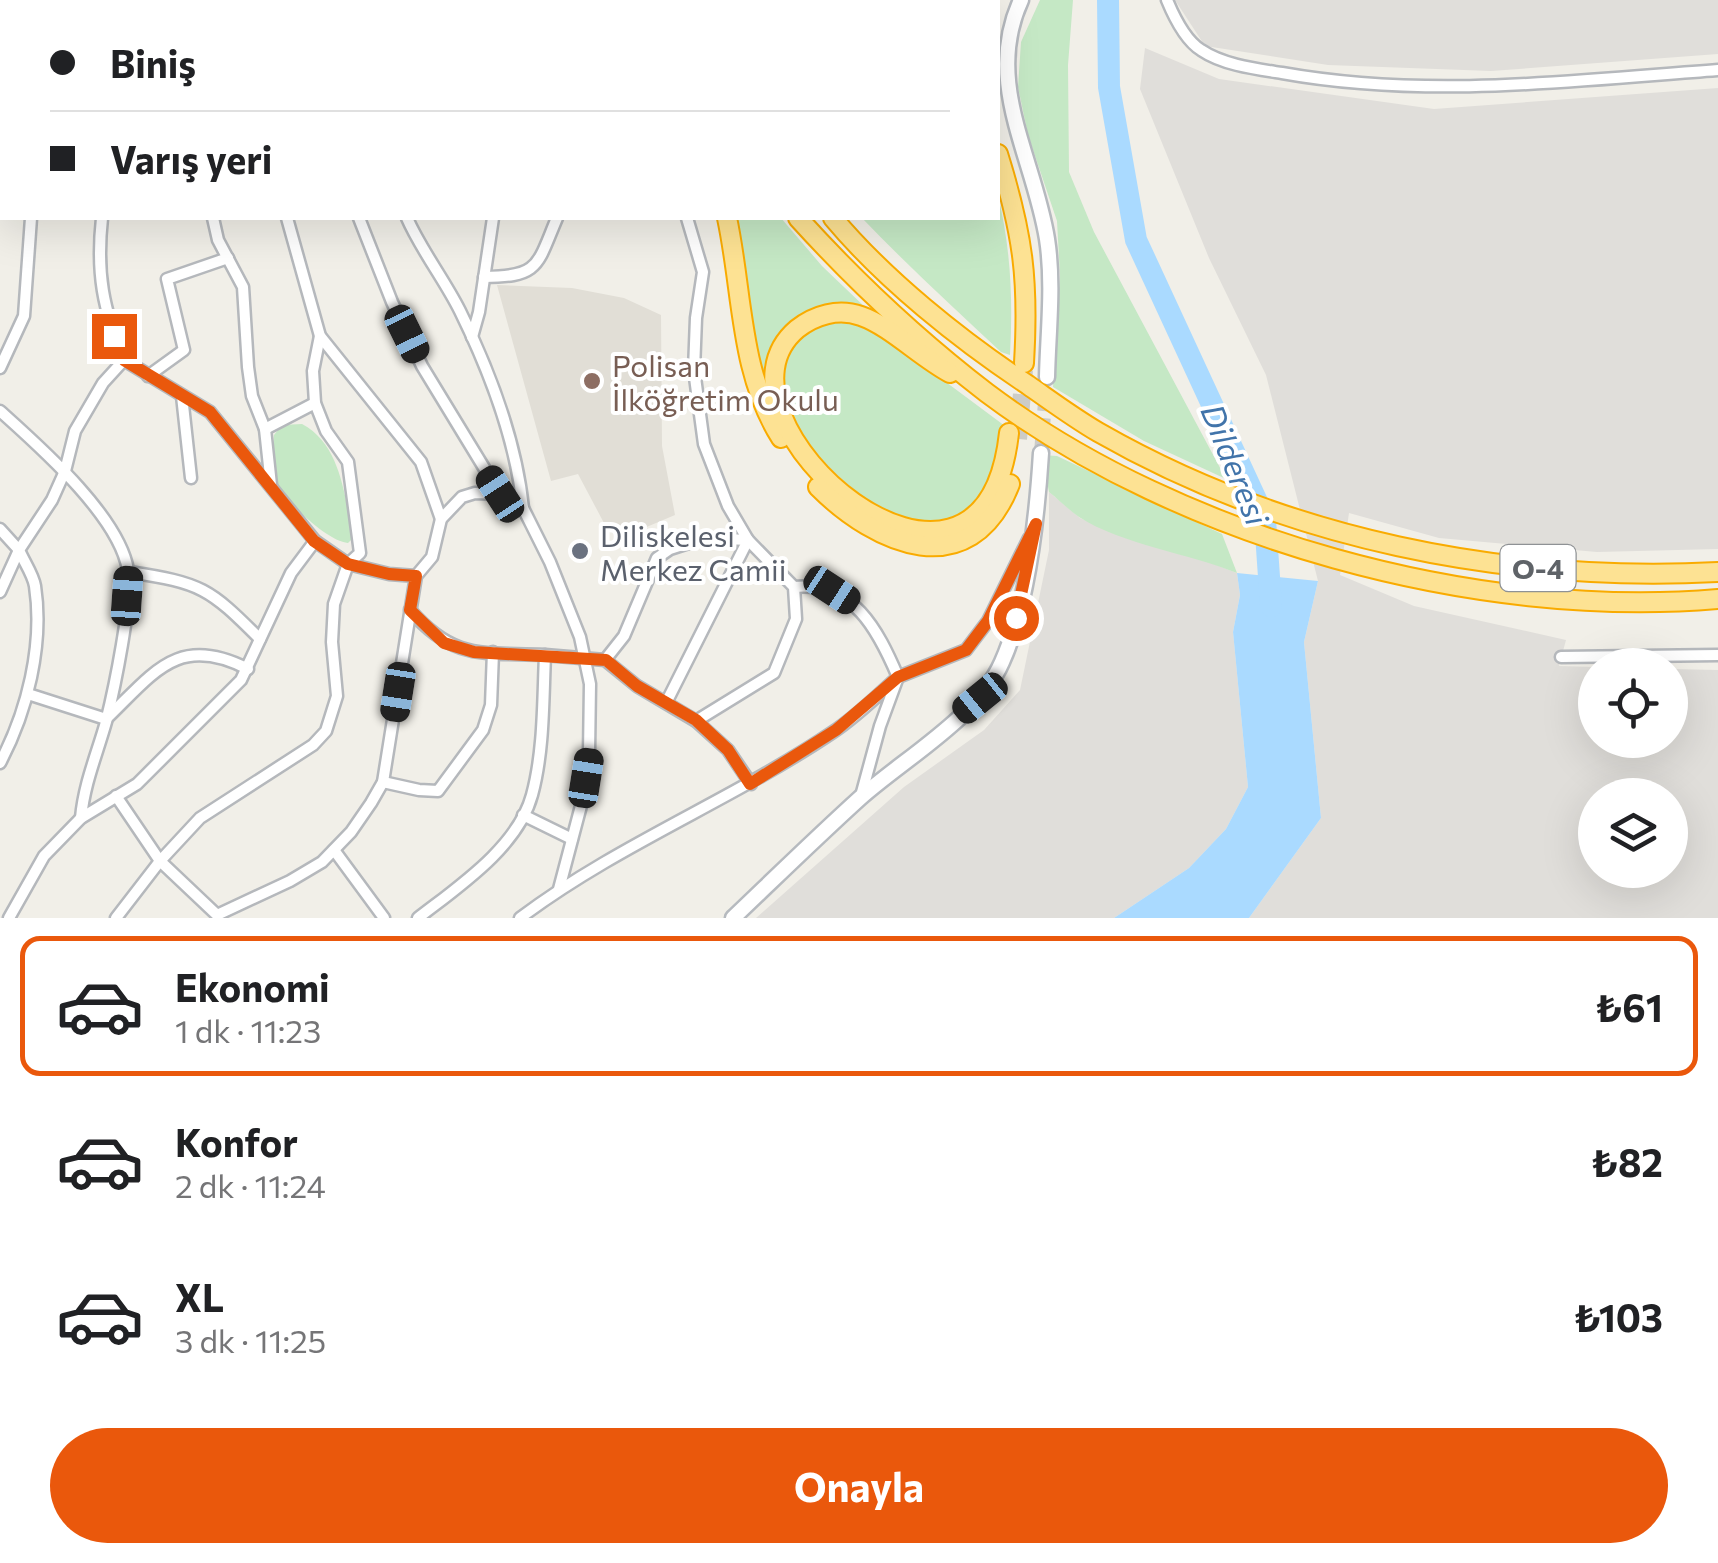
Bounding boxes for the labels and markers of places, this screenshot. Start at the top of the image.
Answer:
place label: Polisan İlköğretim Okulu [612,346,839,417]
marker: Polisan İlköğretim Okulu [581,370,603,392]
place label: Diliskelesi Merkez Camii [600,516,786,587]
marker: Diliskelesi Merkez Camii [569,540,591,562]

